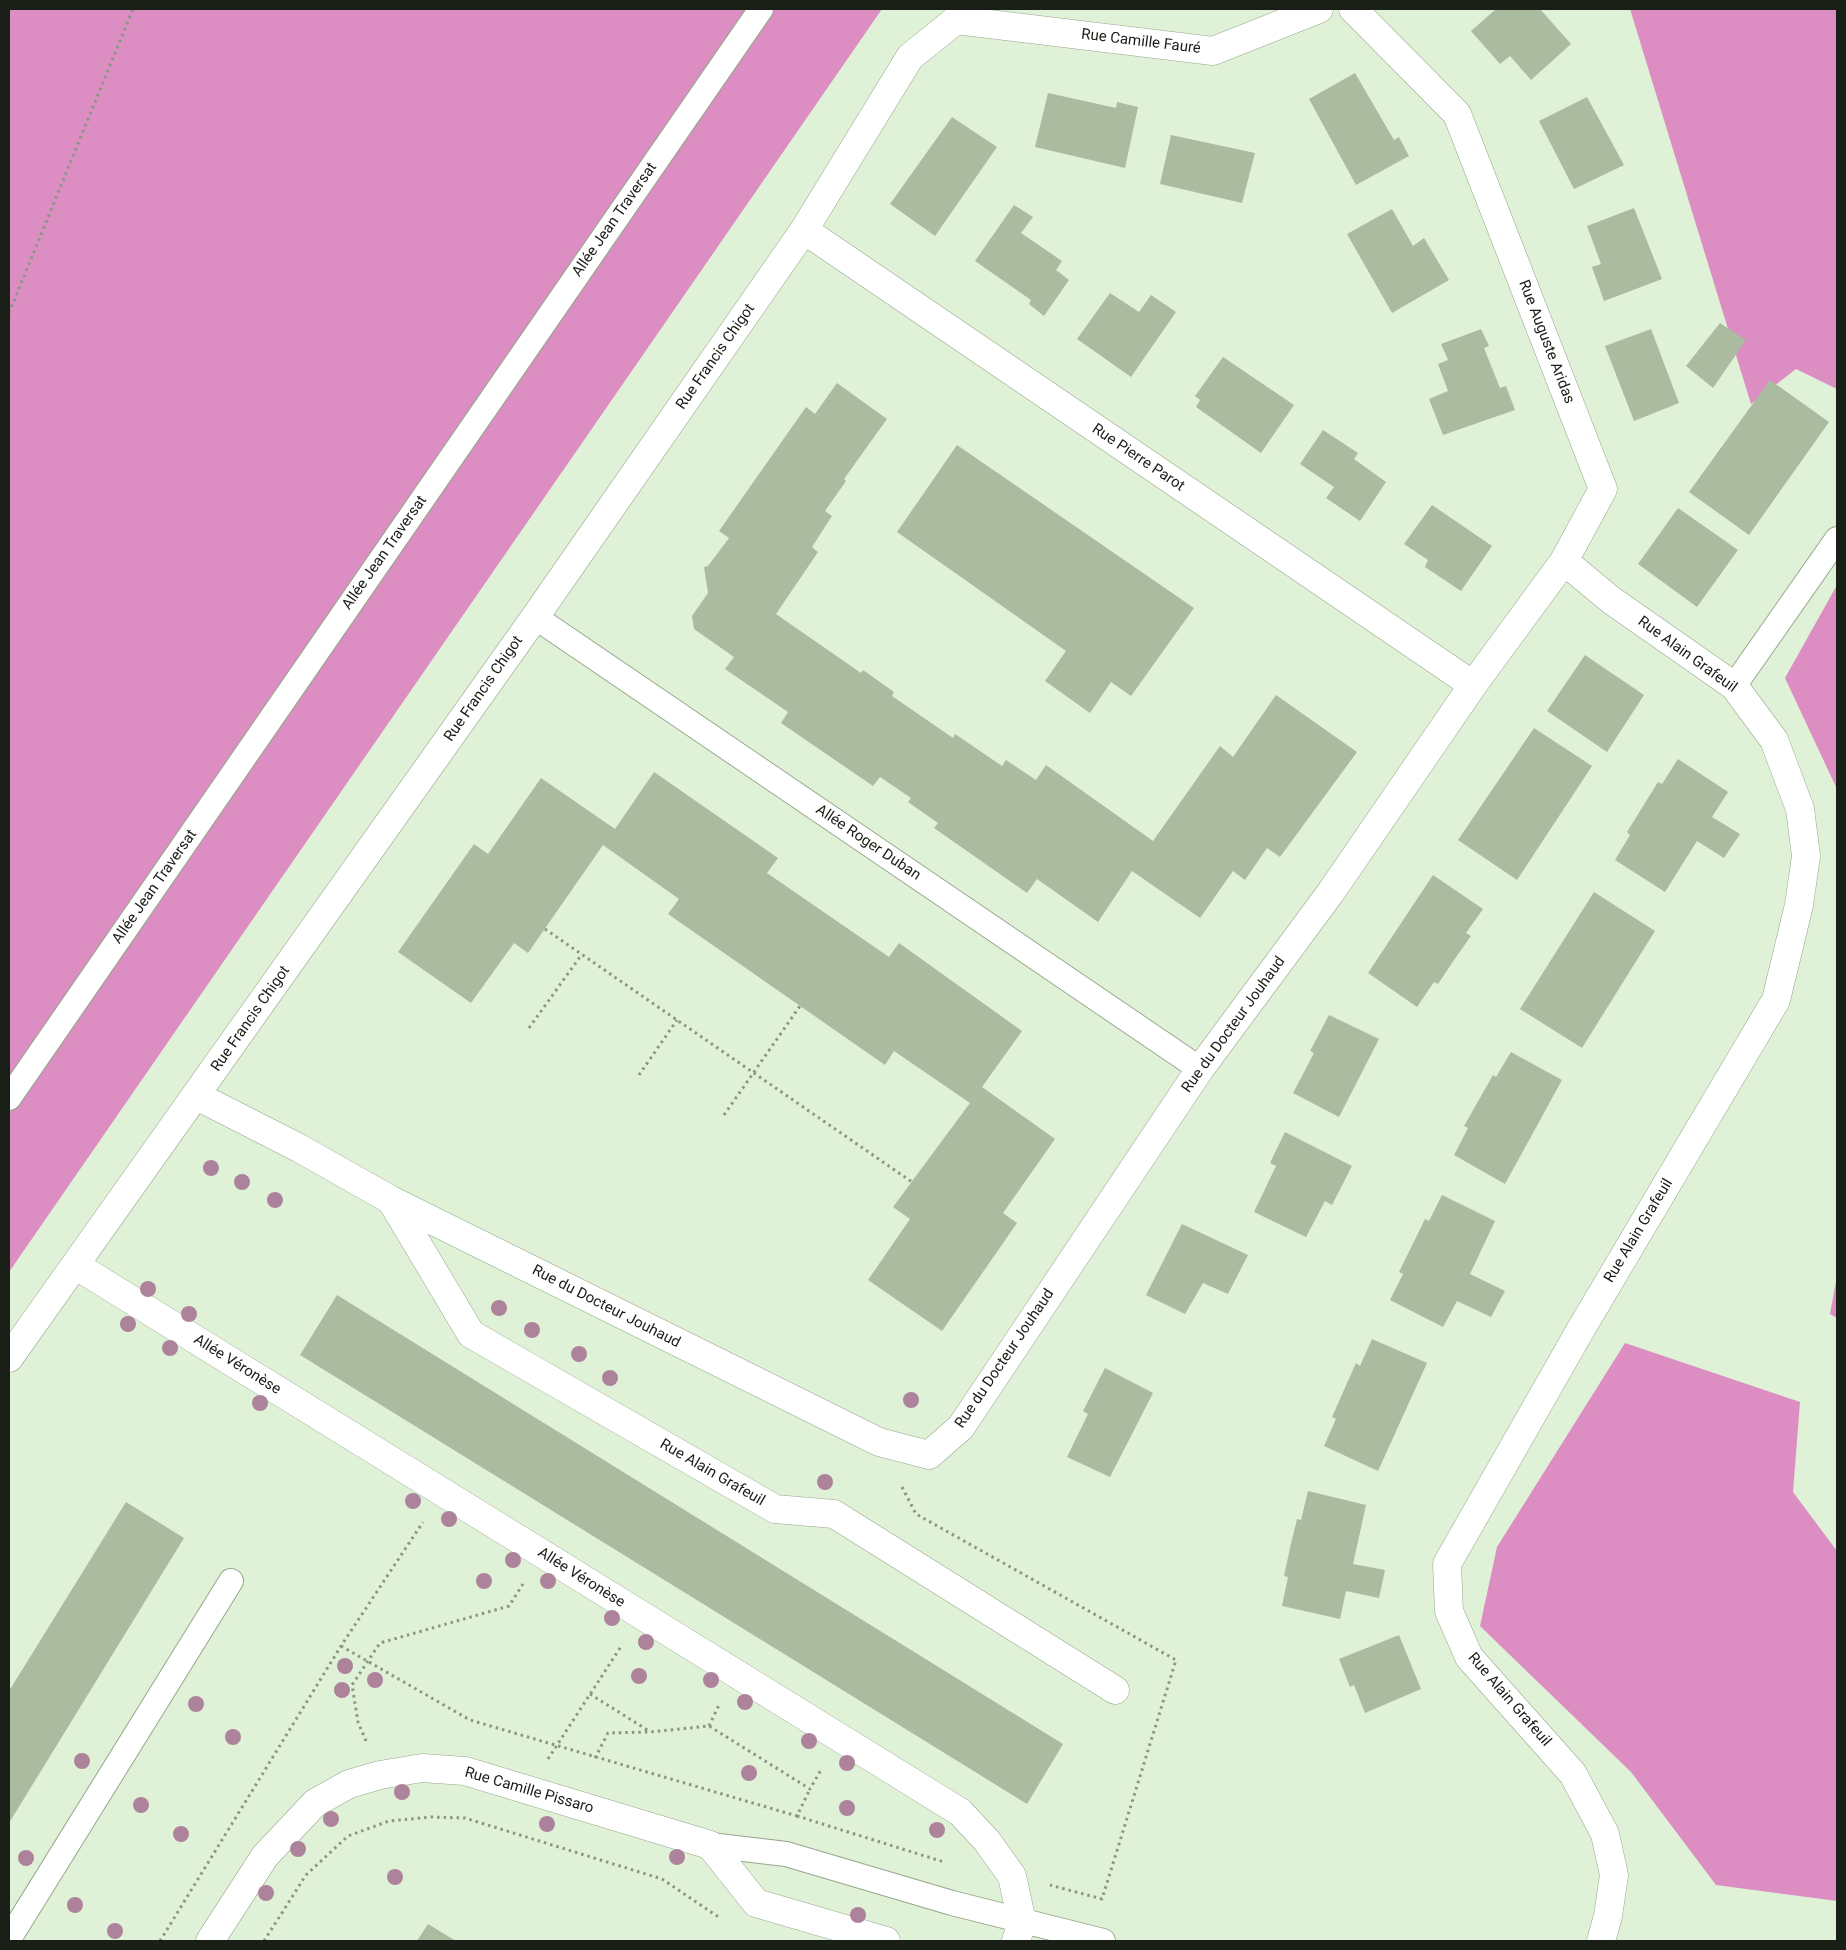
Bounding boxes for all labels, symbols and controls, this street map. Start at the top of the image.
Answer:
street label: Rue Camille Fauré [1080,26,1202,58]
street label: Allée Jean Traversat [569,159,661,281]
street label: Rue Auguste Aridas [1514,278,1578,406]
street label: Rue Francis Chigot [673,301,759,413]
street label: Rue Pierre Parot [1088,420,1188,496]
street label: Allée Jean Traversat [339,492,431,614]
street label: Rue Alain Grafeuil [1634,613,1740,697]
street label: Rue Francis Chigot [441,633,527,745]
street label: Allée Roger Duban [812,801,924,885]
street label: Allée Jean Traversat [109,826,201,948]
street label: Rue du Docteur Jouhaud [1178,953,1290,1097]
street label: Rue Francis Chigot [208,963,294,1075]
street label: Rue Alain Grafeuil [1601,1176,1677,1286]
street label: Rue du Docteur Jouhaud [529,1262,683,1352]
street label: Rue du Docteur Jouhaud [952,1286,1058,1432]
street label: Allée Véronèse [190,1331,284,1399]
street label: Rue Alain Grafeuil [656,1436,768,1510]
street label: Allée Véronèse [534,1544,628,1612]
street label: Rue Alain Grafeuil [1463,1650,1555,1750]
street label: Rue Camille Pissaro [463,1764,595,1818]

